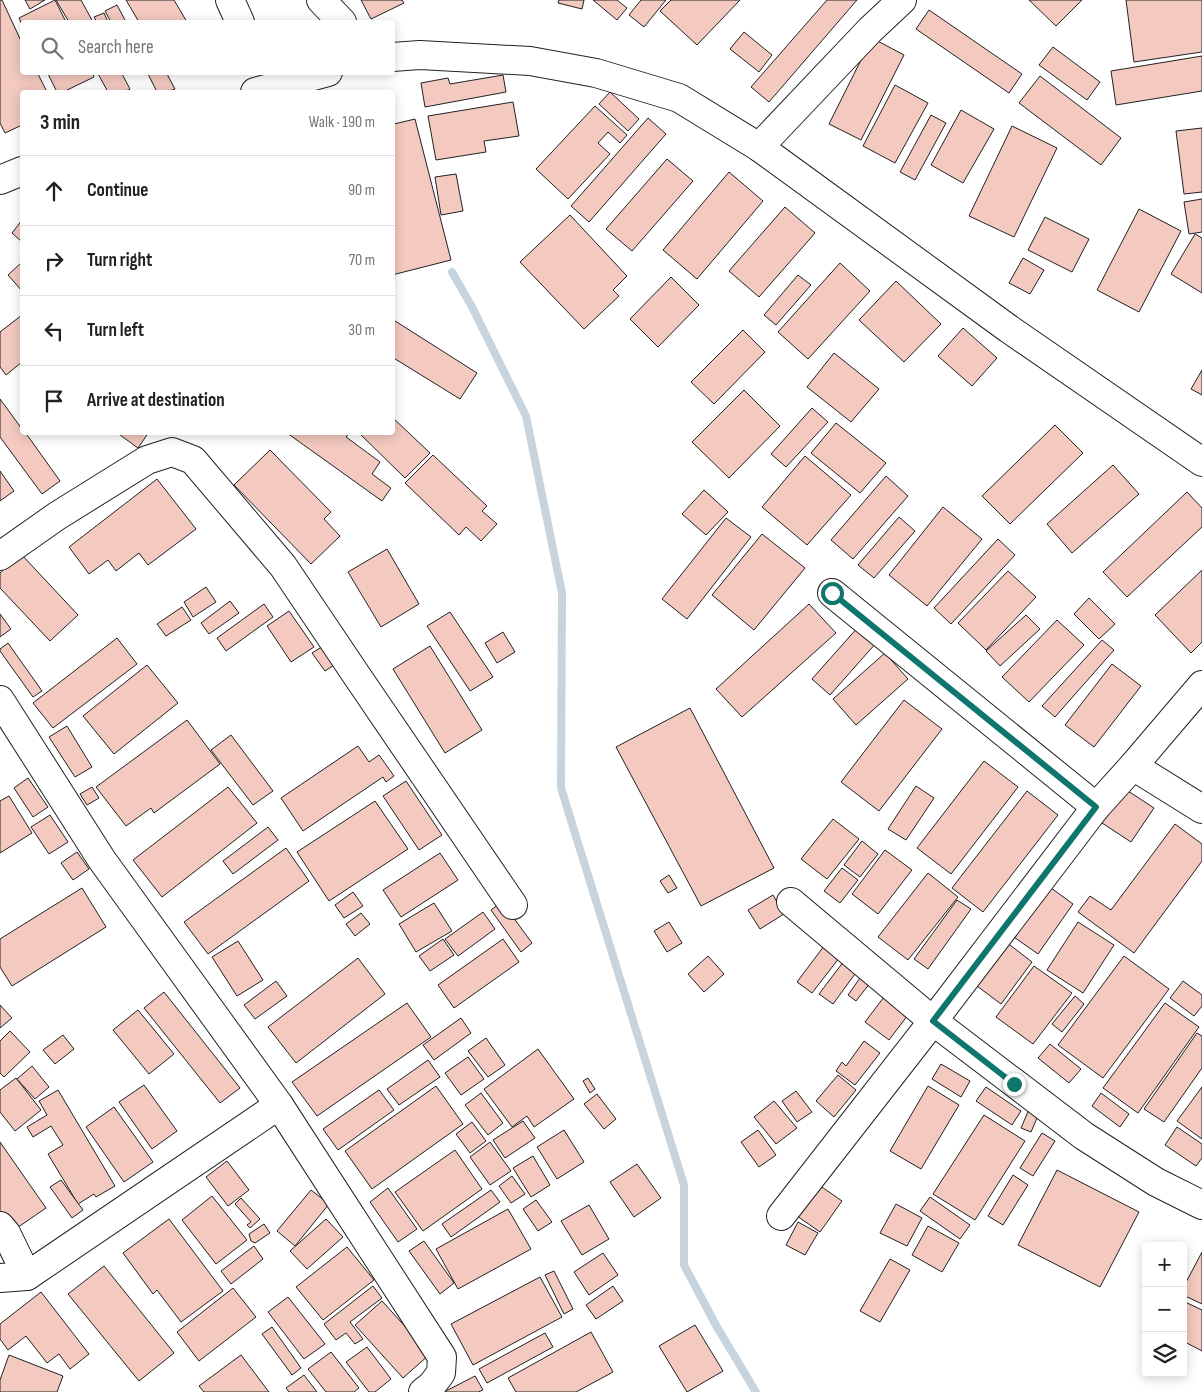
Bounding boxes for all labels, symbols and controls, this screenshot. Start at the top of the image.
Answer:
search box [20,20,395,75]
icon: search [38,34,66,62]
text: Search here [78,36,154,59]
text: 3 min [40,110,80,135]
text: Walk · 190 m [309,113,375,132]
icon: ahead [40,177,68,205]
text: Continue [87,179,148,202]
text: 90 m [348,181,375,200]
icon: right [40,247,68,275]
text: Turn right [87,249,152,272]
text: 70 m [349,251,375,270]
icon: left [40,317,68,345]
text: Turn left [87,319,144,342]
text: 30 m [348,321,375,340]
icon: arrive [40,387,68,415]
text: Arrive at destination [87,389,225,412]
route start [821,582,844,605]
route end [1003,1073,1026,1096]
map controls [1142,1242,1187,1377]
button: + [1142,1242,1187,1287]
button: − [1142,1287,1187,1332]
button: layers [1142,1332,1187,1377]

